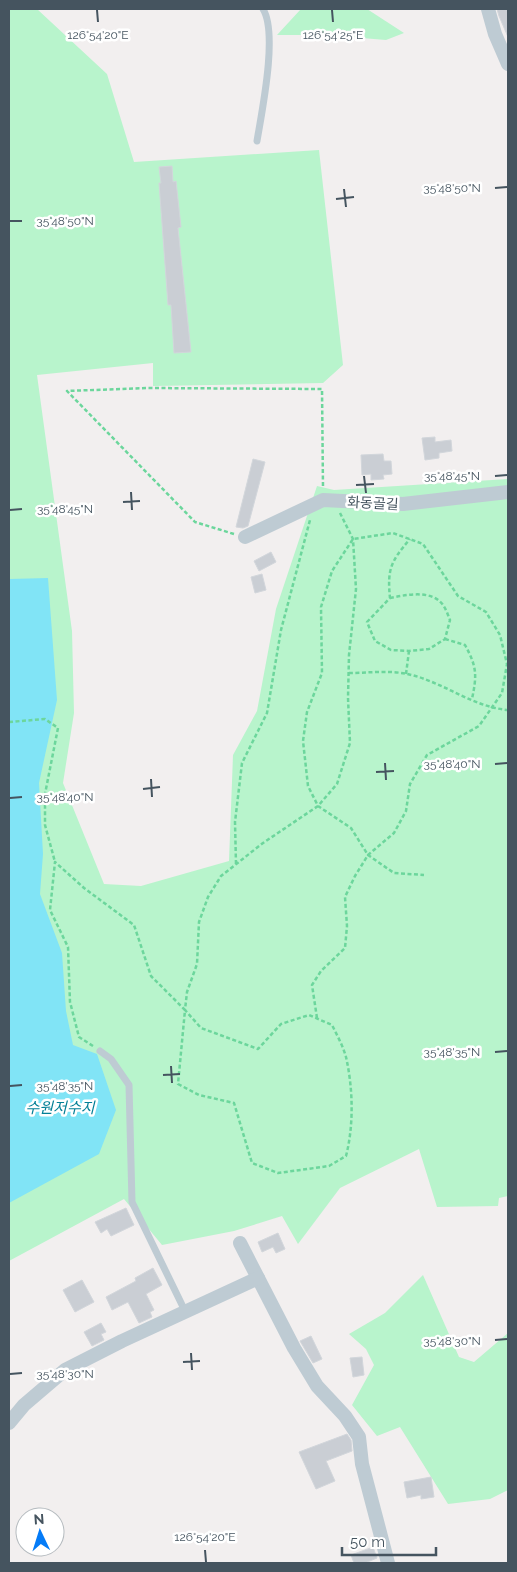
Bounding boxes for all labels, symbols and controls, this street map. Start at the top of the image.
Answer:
text: 126°54'20"E [67,28,129,42]
text: 126°54'25"E [303,28,363,42]
text: 35°48'50"N [423,181,481,195]
text: 35°48'50"N [36,214,94,228]
text: 35°48'45"N [424,469,480,483]
street label: 화동골길 [347,494,399,512]
text: 35°48'45"N [37,502,93,516]
text: 35°48'40"N [424,757,480,771]
text: 35°48'40"N [37,790,93,804]
text: 35°48'35"N [424,1045,480,1059]
text: 35°48'35"N [37,1079,93,1093]
water label: 수원저수지 [25,1099,96,1117]
text: 35°48'30"N [423,1334,481,1348]
text: 35°48'30"N [36,1367,94,1381]
north arrow [15,1507,65,1557]
text: N [33,1511,45,1527]
scale bar [342,1524,436,1556]
text: 126°54'20"E [174,1530,236,1544]
text: 50 m [350,1533,385,1551]

